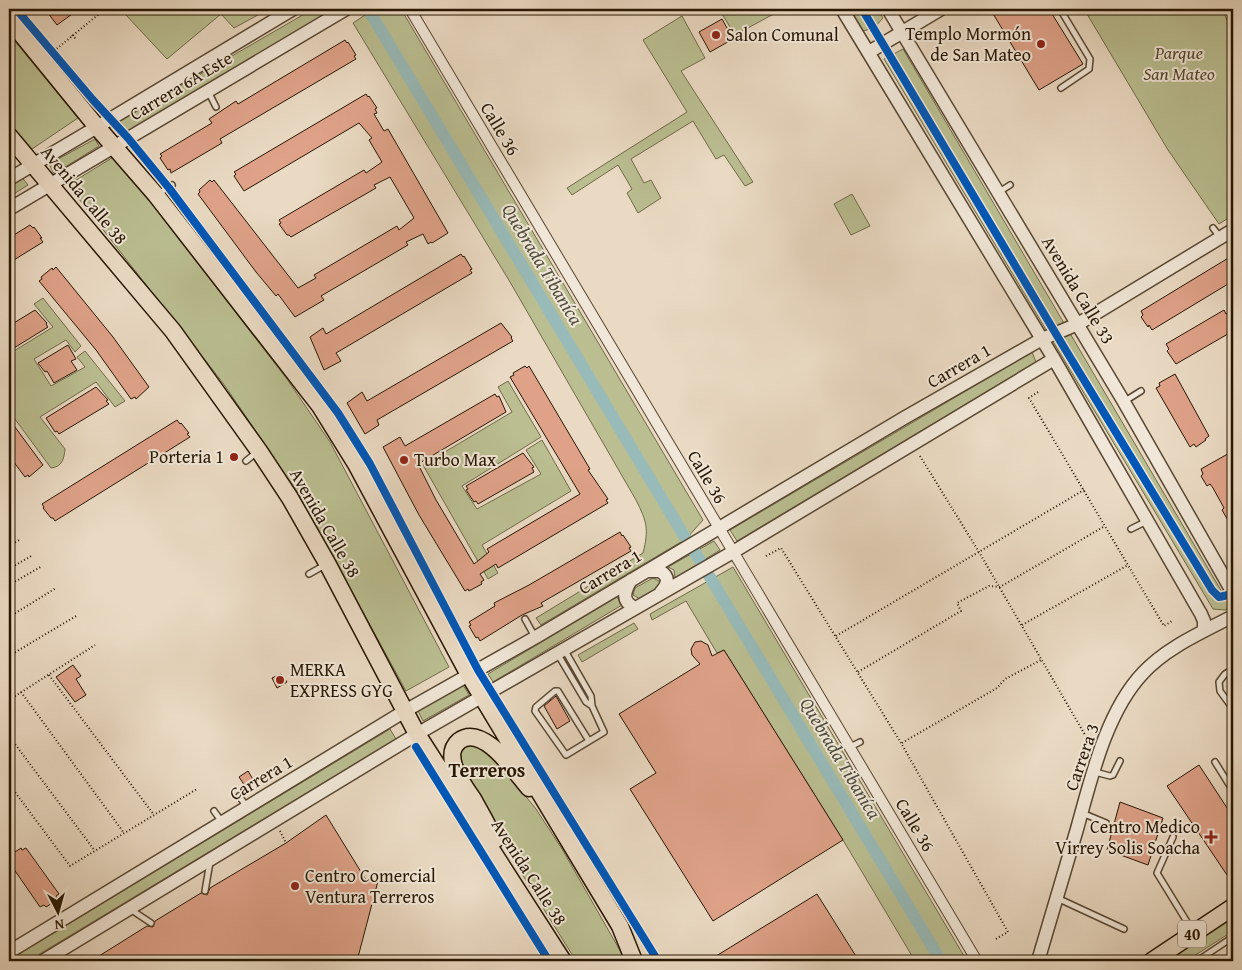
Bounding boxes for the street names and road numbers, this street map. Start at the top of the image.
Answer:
street label: Carrera 6A Este [124,44,237,127]
street label: Calle 36 [474,97,527,161]
street label: Avenida Calle 38 [35,139,134,250]
street label: Avenida Calle 33 [1035,230,1122,349]
street label: Carrera 1 [922,336,996,395]
street label: Calle 36 [681,445,734,509]
street label: Avenida Calle 38 [283,463,368,583]
street label: Carrera 1 [573,542,647,601]
street label: Carrera 3 [1057,719,1106,794]
street label: Carrera 1 [224,748,298,807]
street label: Calle 36 [889,793,942,857]
street label: Avenida Calle 38 [485,813,574,930]
road number: 40 [1178,921,1206,948]

